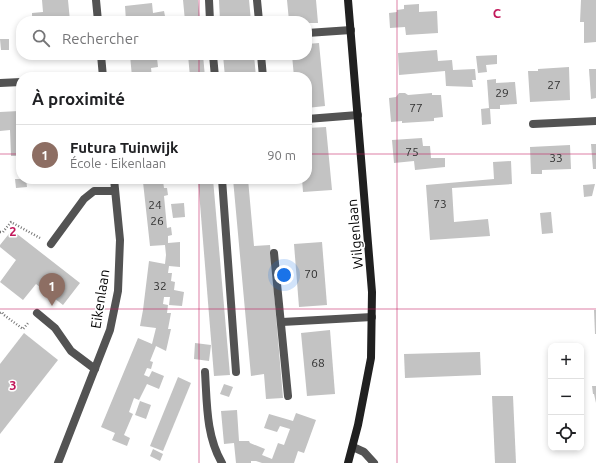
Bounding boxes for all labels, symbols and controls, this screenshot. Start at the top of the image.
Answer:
text: C [493,6,502,20]
search box [16,16,312,60]
icon: search [30,27,52,49]
text: Rechercher [62,30,139,47]
house number: 27 [547,78,561,91]
house number: 29 [495,86,509,99]
text: À proximité [32,89,125,108]
house number: 77 [409,101,423,114]
text: Futura Tuinwijk [70,139,179,156]
house number: 75 [405,145,419,158]
text: 1 [41,148,49,162]
text: 90 m [267,148,296,162]
house number: 33 [549,151,563,164]
text: École · Eikenlaan [70,156,166,170]
house number: 73 [433,197,447,210]
house number: 24 [148,198,162,211]
street label: Wilgenlaan [344,198,366,270]
house number: 26 [150,214,164,227]
text: 2 [9,224,17,238]
your location [274,265,294,285]
house number: 70 [304,267,318,280]
street label: Eikenlaan [87,268,113,330]
pin: 1 [39,273,65,306]
house number: 32 [153,279,167,292]
map controls [548,343,584,451]
button: + [548,343,584,379]
house number: 68 [311,356,325,369]
text: 3 [9,378,17,392]
button: − [548,379,584,415]
button: locate [548,415,584,451]

